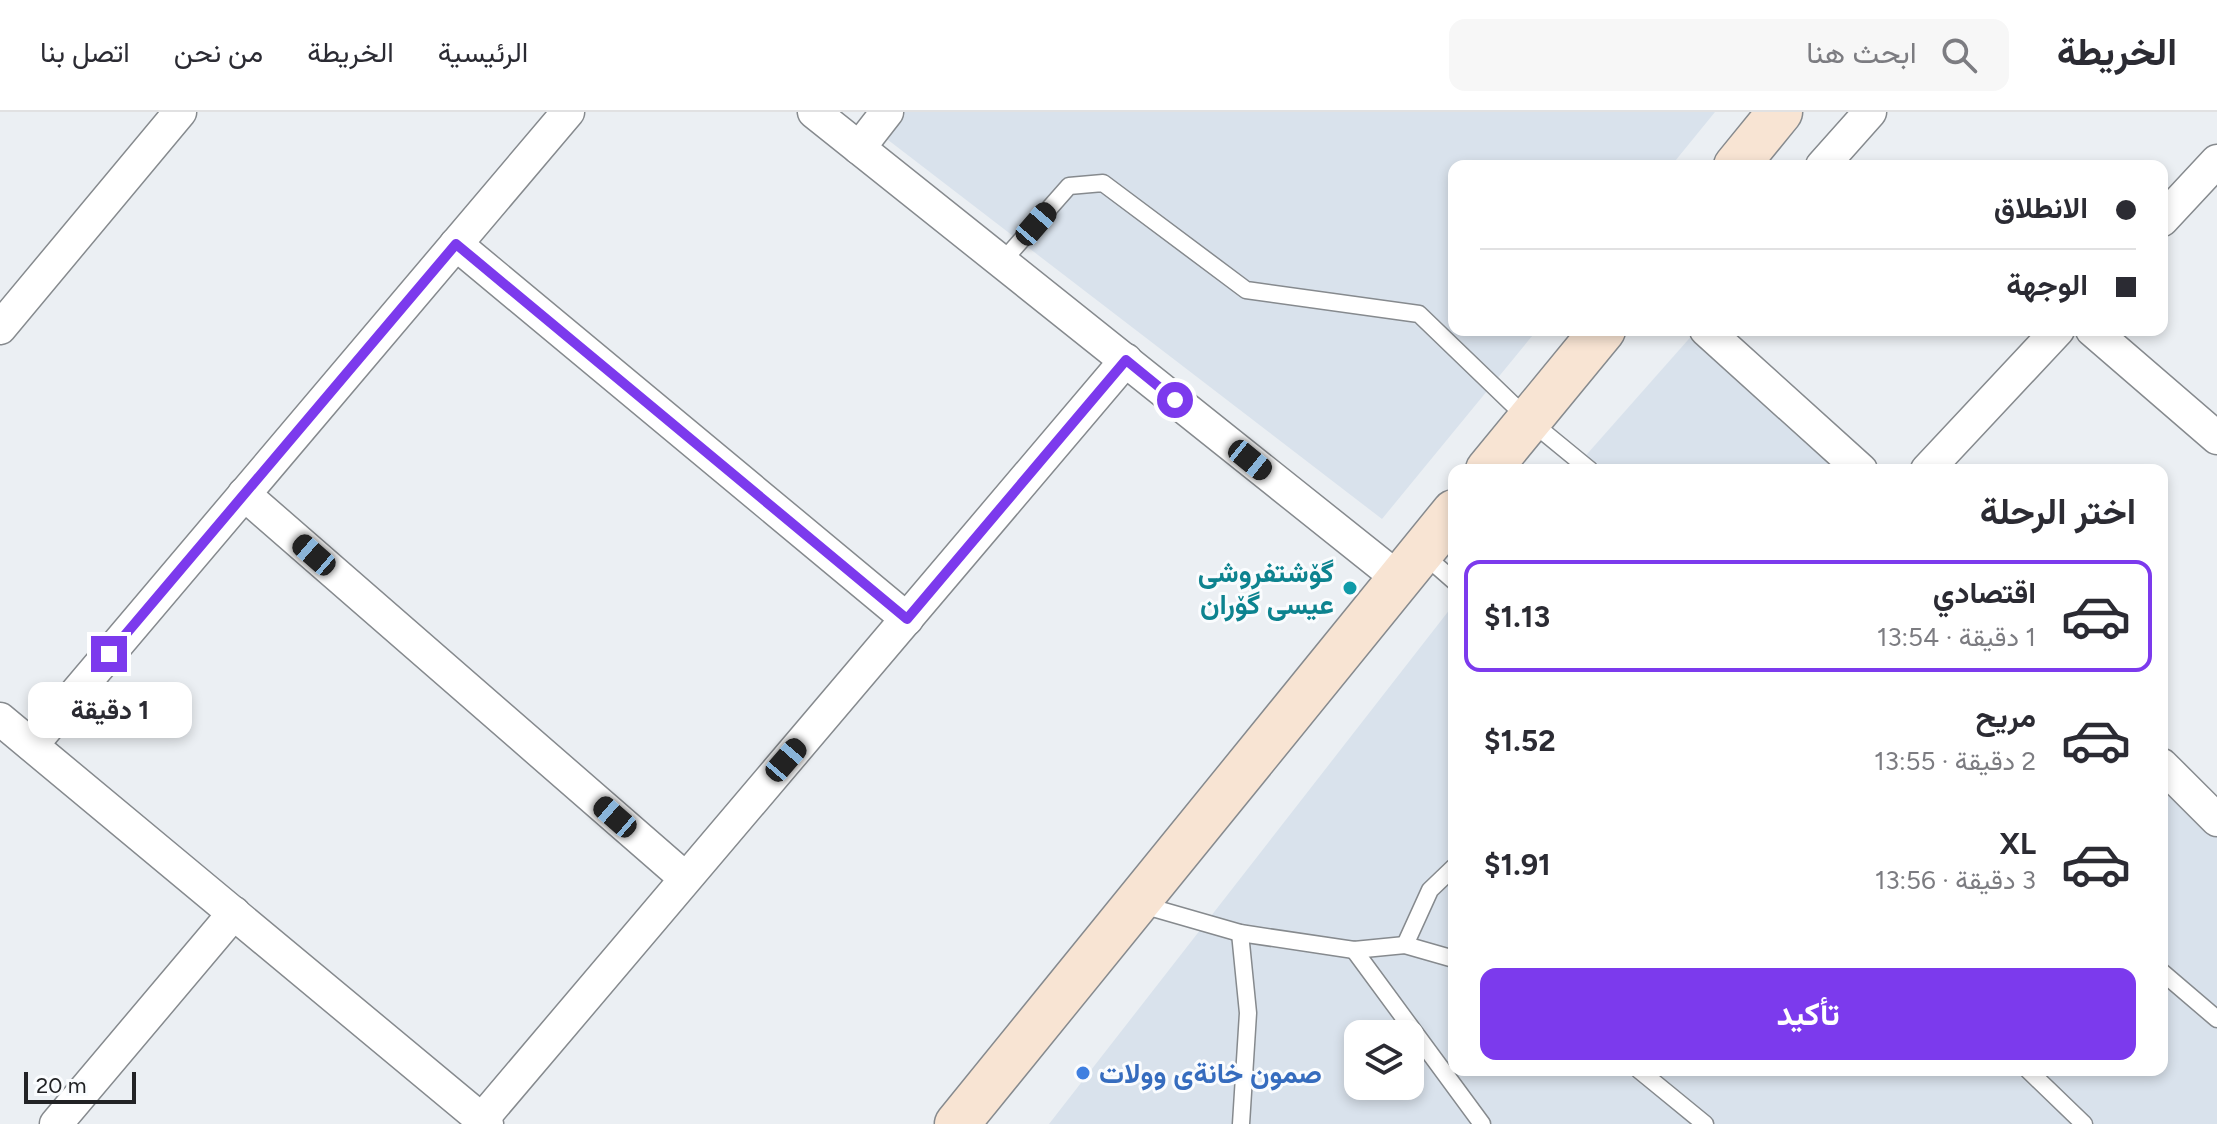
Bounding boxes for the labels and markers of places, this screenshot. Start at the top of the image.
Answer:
place label: گۆشتفروشی عیسی گۆران [1198,555,1334,622]
marker: گۆشتفروشی عیسی گۆران [1341,579,1359,597]
place label: صمون خانةی وولات [1099,1056,1322,1091]
marker: صمون خانةی وولات [1074,1064,1092,1082]

